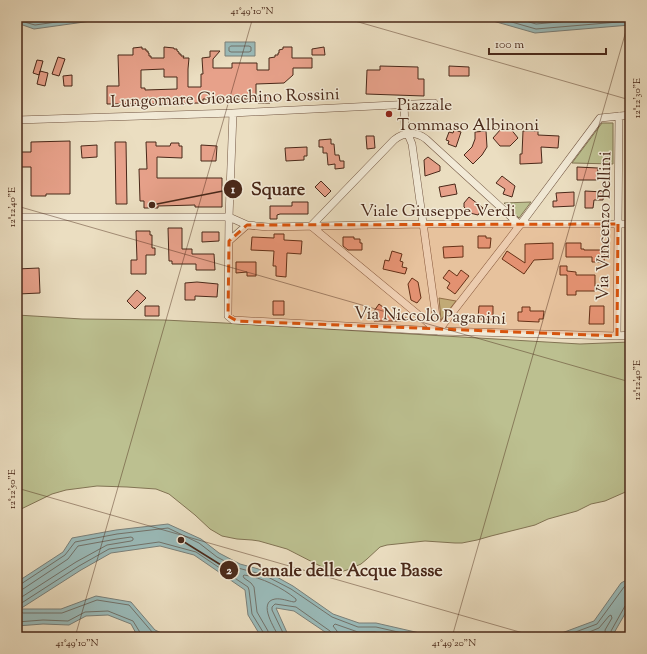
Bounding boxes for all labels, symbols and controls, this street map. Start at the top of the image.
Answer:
text: 41°49'10"N [230,4,274,19]
scale bar [489,30,606,56]
text: 100 m [495,36,524,54]
text: 12°12'30"E [630,78,645,118]
street label: Lungomare Gioacchino Rossini [110,83,340,115]
place label: Piazzale Tommaso Albinoni [397,94,539,138]
marker: Piazzale Tommaso Albinoni [384,109,394,119]
street label: Via Vincenzo Bellini [592,151,618,301]
callout: Square [223,174,313,204]
text: Square [251,178,306,204]
text: 1 [230,181,236,199]
text: 12°12'40"E [5,187,20,227]
street label: Viale Giuseppe Verdi [360,200,516,224]
street label: Via Niccolò Paganini [353,302,507,332]
text: 12°12'40"E [630,360,645,400]
text: 12°12'50"E [5,469,20,509]
callout: Canale delle Acque Basse [219,555,451,585]
text: Canale delle Acque Basse [247,559,443,585]
text: 2 [226,562,232,580]
text: 41°49'10"N [55,636,99,651]
text: 41°49'20"N [432,636,476,651]

